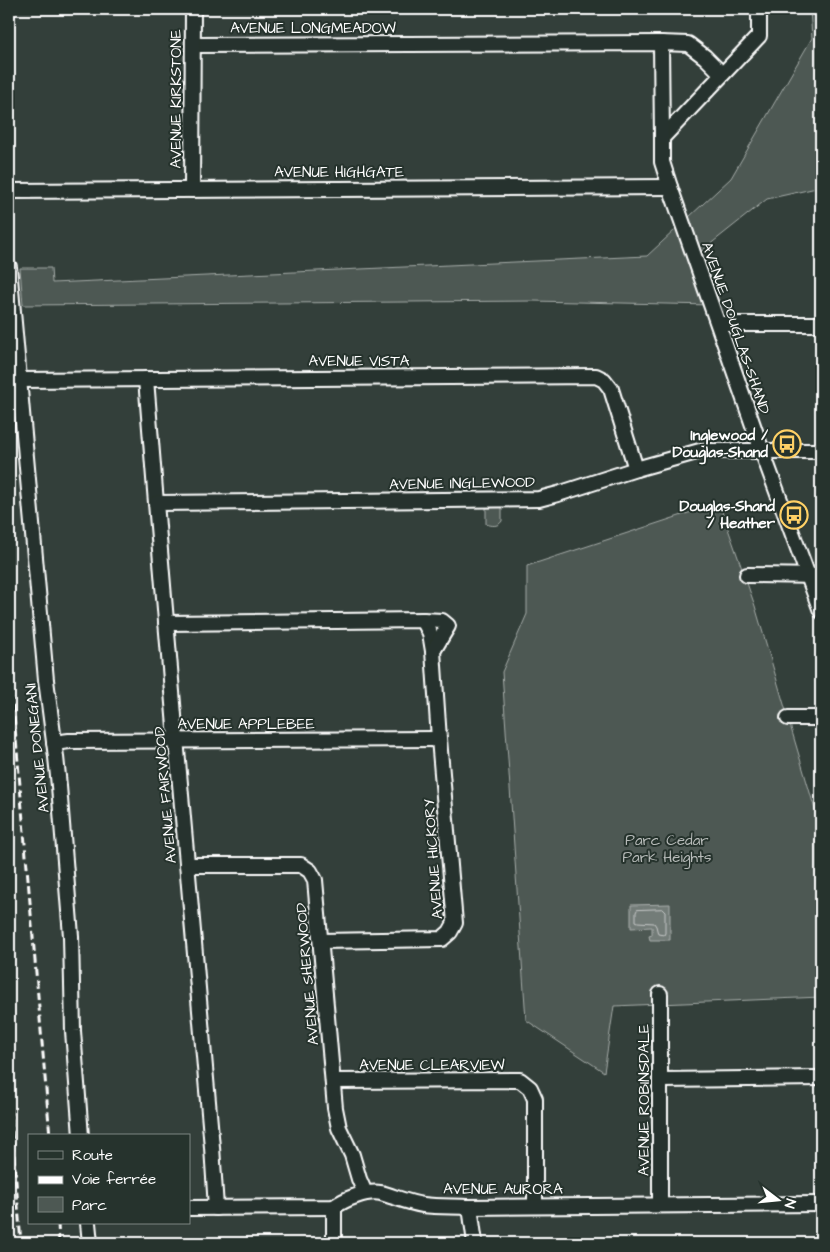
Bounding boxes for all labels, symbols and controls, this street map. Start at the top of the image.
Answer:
street label: AVENUE LONGMEADOW [230,18,396,39]
street label: AVENUE KIRKSTONE [166,29,187,169]
street label: AVENUE HIGHGATE [274,162,404,183]
street label: AVENUE DOUGLAS-SHAND [696,239,775,417]
street label: AVENUE VISTA [309,351,410,372]
place label: Inglewood / Douglas-Shand [672,425,768,465]
bus stop icon: Inglewood / Douglas-Shand [772,429,802,459]
street label: AVENUE INGLEWOOD [389,472,535,495]
place label: Douglas-Shand / Heather [679,496,776,534]
bus stop icon: Douglas-Shand / Heather [779,500,809,530]
street label: AVENUE DONEGANI [20,682,55,814]
street label: AVENUE APPLEBEE [177,714,315,735]
street label: AVENUE FAIRWOOD [149,725,182,864]
street label: AVENUE HICKORY [419,798,448,920]
park label: Parc Cedar Park Heights [623,830,712,869]
street label: AVENUE SHERWOOD [291,902,324,1046]
street label: AVENUE ROBINSDALE [634,1024,655,1176]
street label: AVENUE CLEARVIEW [359,1055,505,1076]
legend [28,1134,190,1224]
text: Route [72,1145,113,1166]
text: Voie ferrée [72,1169,156,1190]
north arrow [752,1174,802,1224]
street label: AVENUE AURORA [443,1179,563,1200]
text: Parc [72,1195,107,1216]
text: N [779,1196,800,1210]

